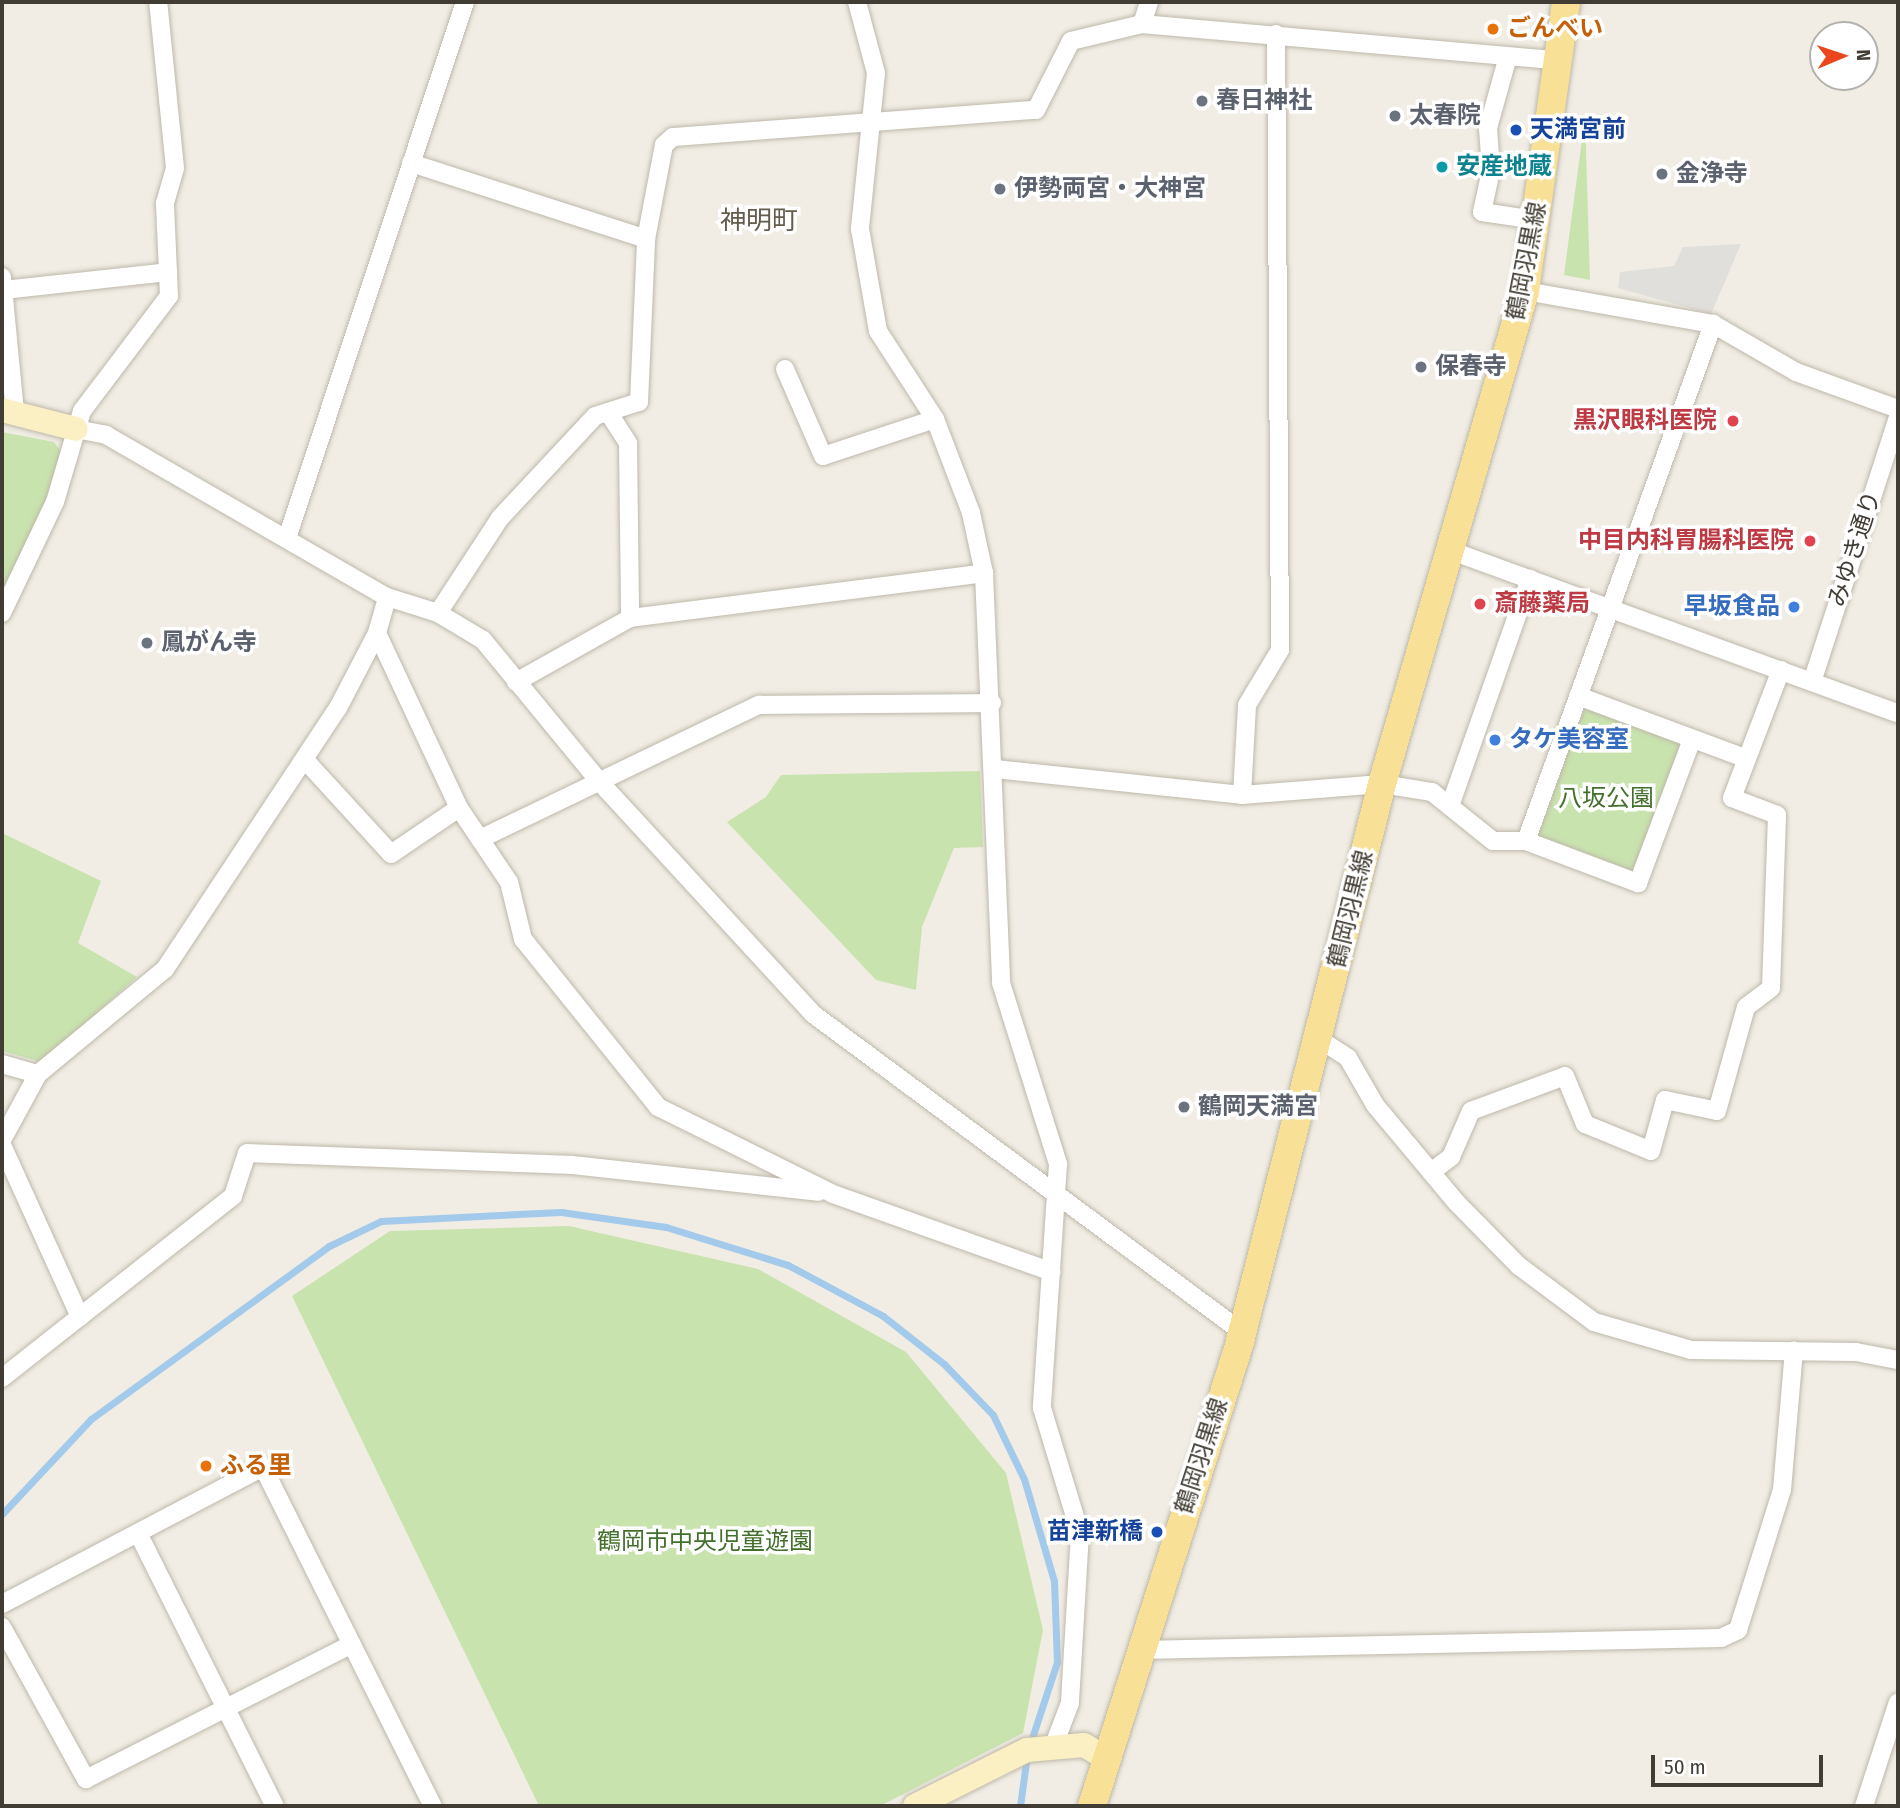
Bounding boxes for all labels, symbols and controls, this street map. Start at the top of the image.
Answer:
place label: ごんべい [1507,15,1603,43]
marker: ごんべい [1485,21,1501,37]
north arrow [1809,21,1879,91]
text: N [1852,49,1875,61]
place label: 春日神社 [1216,87,1312,115]
marker: 春日神社 [1194,93,1210,109]
place label: 太春院 [1409,102,1481,130]
marker: 太春院 [1387,108,1403,124]
place label: 天満宮前 [1530,116,1626,144]
marker: 天満宮前 [1508,122,1524,138]
place label: 安産地蔵 [1456,153,1552,181]
marker: 安産地蔵 [1434,159,1450,175]
place label: 金浄寺 [1676,160,1748,188]
marker: 金浄寺 [1654,166,1670,182]
place label: 伊勢両宮・大神宮 [1014,175,1206,203]
marker: 伊勢両宮・大神宮 [992,181,1008,197]
street label: 鶴岡羽黒線 [1501,199,1553,323]
district label: 神明町 [720,205,798,237]
place label: 保春寺 [1435,353,1507,381]
marker: 保春寺 [1413,359,1429,375]
place label: 黒沢眼科医院 [1573,407,1717,435]
marker: 黒沢眼科医院 [1723,411,1743,431]
street label: みゆき通り [1823,487,1887,611]
place label: 中目内科胃腸科医院 [1578,527,1794,555]
marker: 中目内科胃腸科医院 [1800,531,1820,551]
place label: 斎藤薬局 [1494,590,1590,618]
place label: 早坂食品 [1684,593,1780,621]
marker: 斎藤薬局 [1472,596,1488,612]
marker: 早坂食品 [1786,599,1802,615]
place label: 鳳がん寺 [161,629,257,657]
marker: 鳳がん寺 [139,635,155,651]
place label: タケ美容室 [1509,726,1629,754]
marker: タケ美容室 [1487,732,1503,748]
park label: 八坂公園 [1558,785,1654,813]
street label: 鶴岡羽黒線 [1323,847,1379,971]
place label: 鶴岡天満宮 [1198,1093,1318,1121]
marker: 鶴岡天満宮 [1176,1099,1192,1115]
street label: 鶴岡羽黒線 [1170,1394,1234,1518]
place label: ふる里 [220,1452,292,1480]
marker: ふる里 [198,1458,214,1474]
place label: 苗津新橋 [1047,1518,1143,1546]
marker: 苗津新橋 [1149,1524,1165,1540]
park label: 鶴岡市中央児童遊園 [597,1528,813,1556]
scale bar [1655,1742,1826,1786]
text: 50 m [1664,1754,1706,1780]

